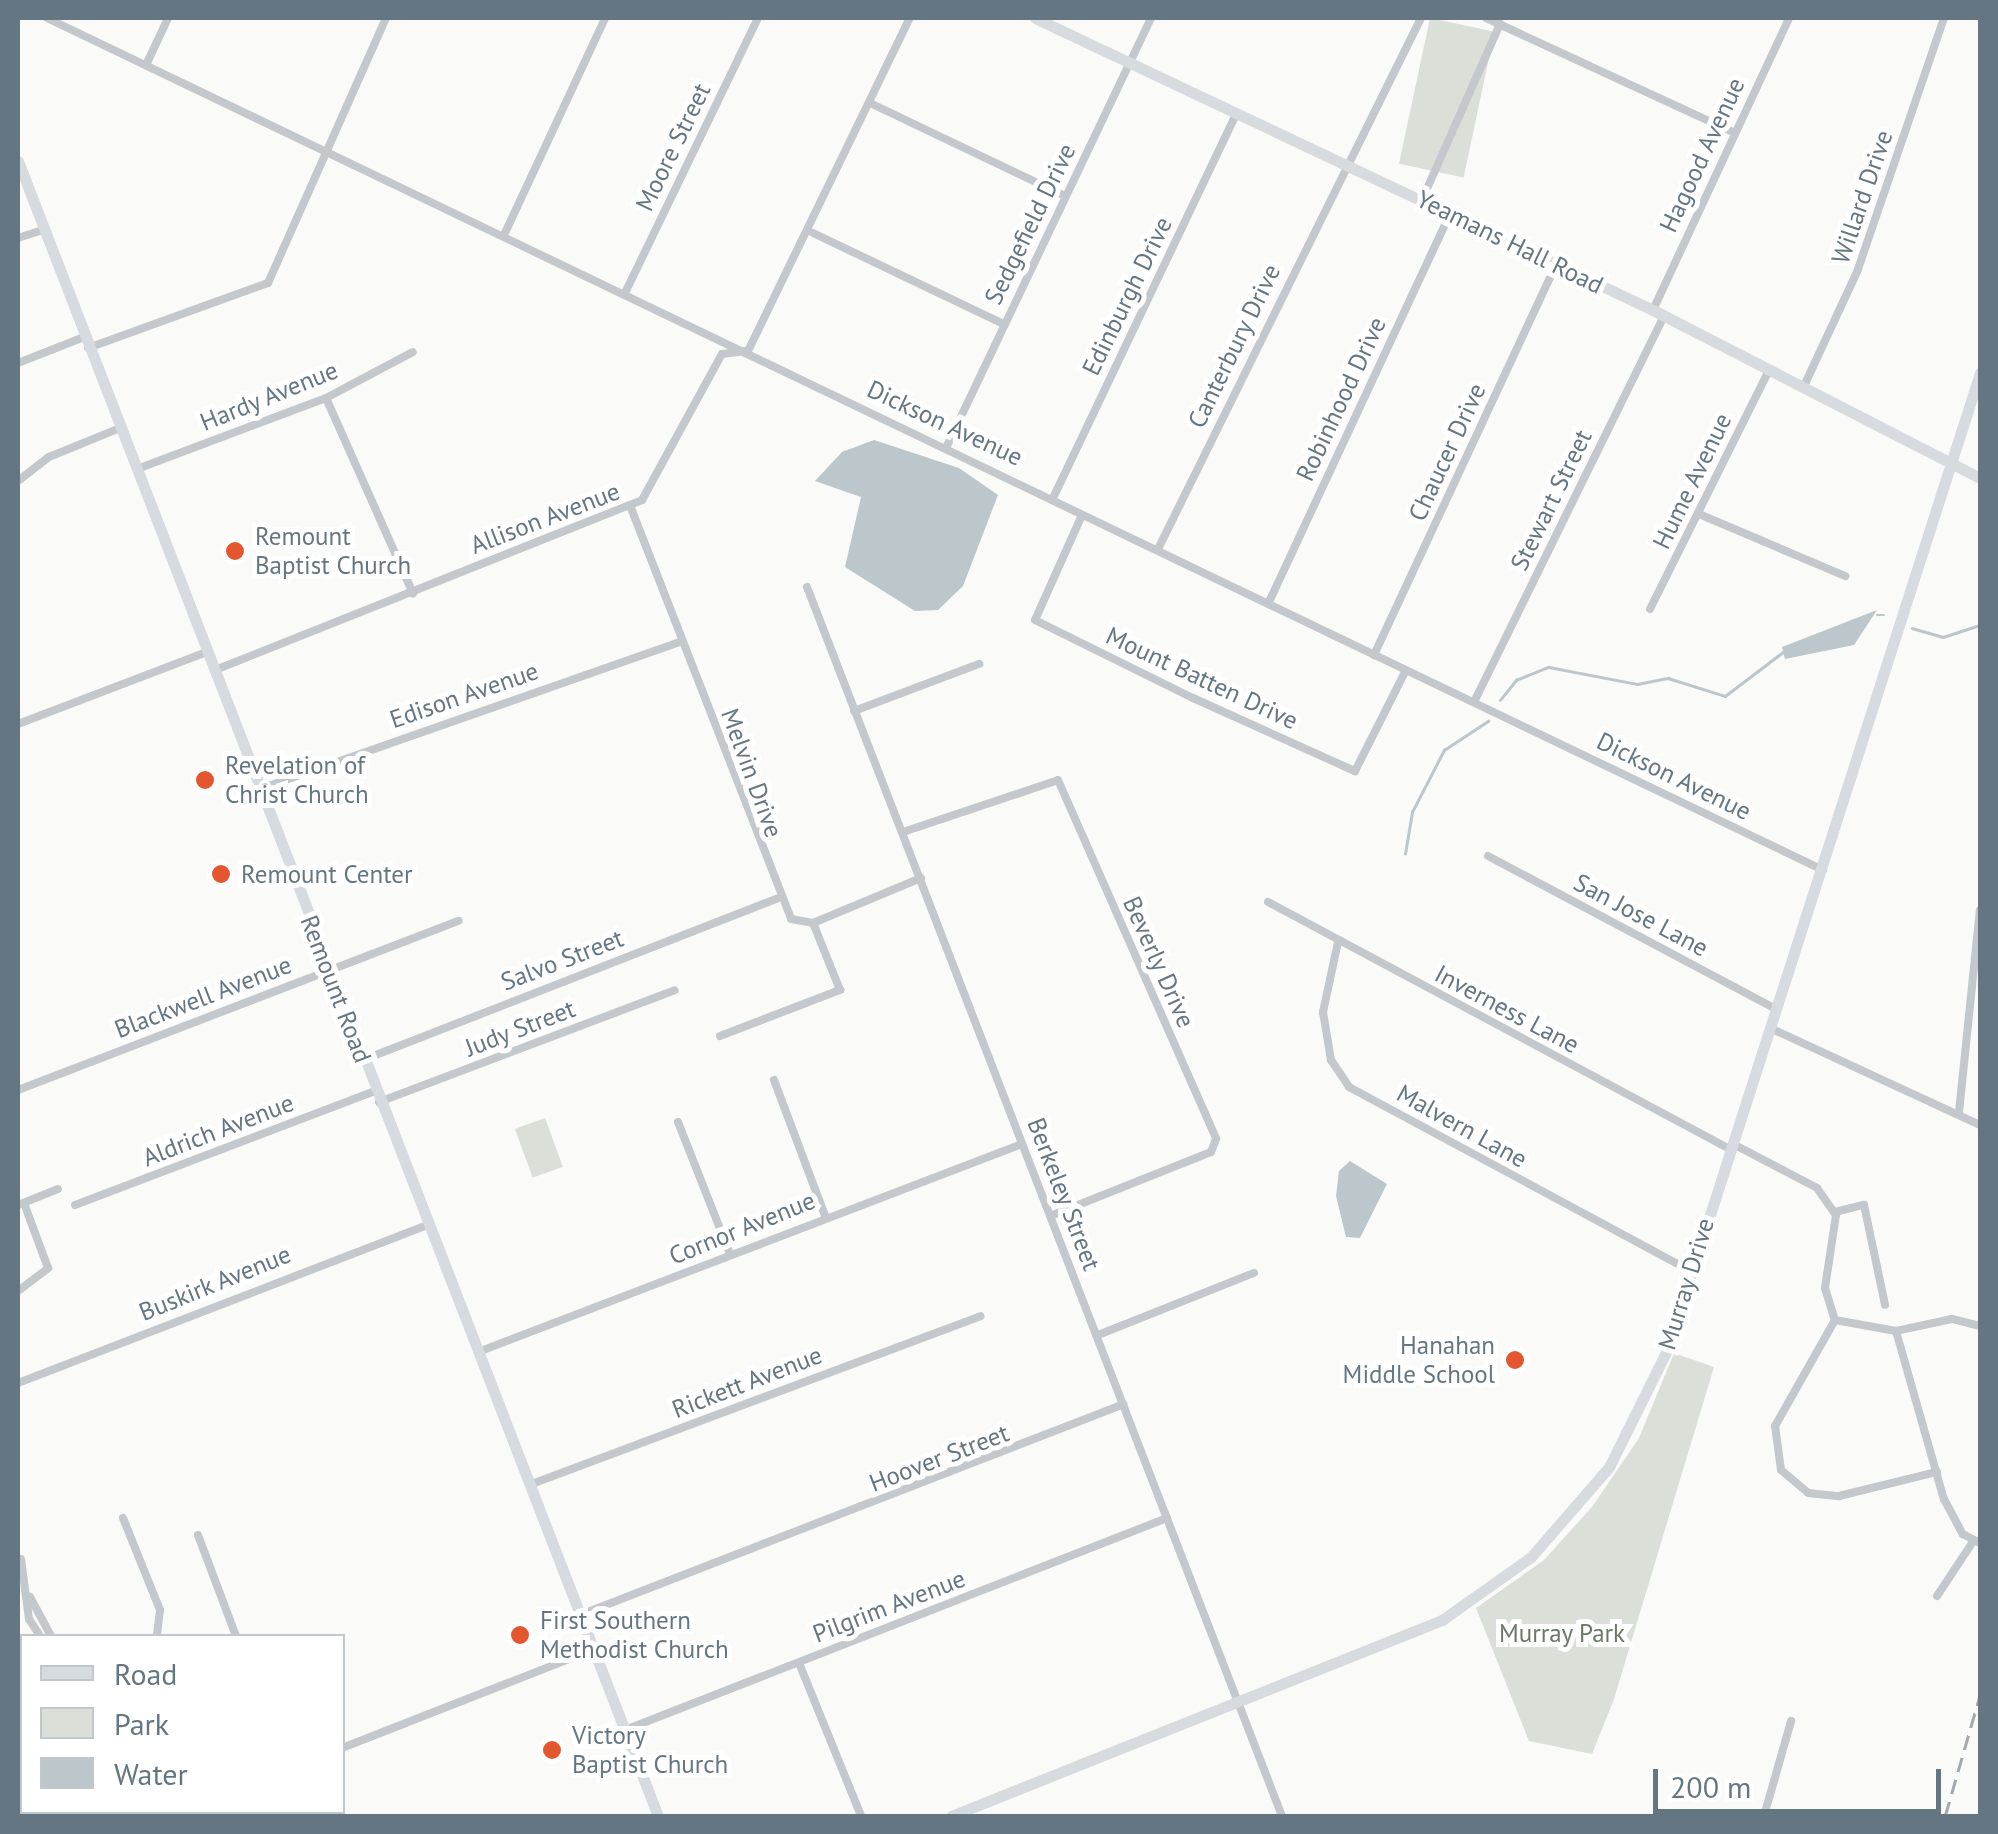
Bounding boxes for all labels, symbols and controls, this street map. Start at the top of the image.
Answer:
street label: Hagood Avenue [1653,73,1751,237]
street label: Moore Street [629,78,717,216]
street label: Willard Drive [1825,126,1899,268]
street label: Sedgefield Drive [978,139,1082,309]
street label: Yeamans Hall Road [1412,184,1608,300]
street label: Edinburgh Drive [1076,212,1178,380]
street label: Canterbury Drive [1181,259,1287,433]
street label: Robinhood Drive [1290,312,1392,486]
street label: Hardy Avenue [195,354,343,438]
street label: Dickson Avenue [862,374,1028,472]
street label: Chaucer Drive [1402,378,1492,526]
street label: Hume Avenue [1646,408,1738,554]
street label: Stewart Street [1504,425,1598,575]
street label: Allison Avenue [466,476,624,560]
place label: Remount Baptist Church [255,522,411,581]
marker: Remount Baptist Church [224,540,246,562]
street label: Mount Batten Drive [1101,620,1303,736]
street label: Edison Avenue [385,655,543,735]
street label: Melvin Drive [715,704,789,842]
street label: Dickson Avenue [1592,726,1756,826]
place label: Revelation of Christ Church [225,751,369,810]
marker: Revelation of Christ Church [194,769,216,791]
place label: Remount Center [241,859,413,889]
marker: Remount Center [210,863,232,885]
street label: San Jose Lane [1569,867,1713,963]
street label: Beverly Drive [1117,891,1201,1033]
street label: Remount Road [294,911,378,1067]
street label: Salvo Street [497,923,627,997]
street label: Blackwell Avenue [110,949,296,1045]
street label: Inverness Lane [1430,958,1584,1060]
street label: Judy Street [460,993,580,1063]
street label: Malvern Lane [1392,1078,1532,1174]
street label: Aldrich Avenue [138,1087,298,1173]
street label: Berkeley Street [1021,1113,1107,1275]
street label: Cornor Avenue [664,1185,820,1271]
street label: Murray Drive [1652,1214,1720,1354]
street label: Buskirk Avenue [134,1239,296,1327]
place label: Hanahan Middle School [1343,1331,1495,1390]
street label: Rickett Avenue [667,1340,827,1424]
marker: Hanahan Middle School [1504,1349,1526,1371]
street label: Hoover Street [865,1418,1013,1498]
street label: Pilgrim Avenue [808,1563,970,1649]
place label: First Southern Methodist Church [540,1606,729,1665]
park label: Murray Park [1499,1618,1625,1648]
marker: First Southern Methodist Church [509,1624,531,1646]
legend [20,1634,345,1814]
text: Road [114,1654,178,1693]
text: Park [114,1704,169,1743]
place label: Victory Baptist Church [572,1721,728,1780]
marker: Victory Baptist Church [541,1739,563,1761]
scale bar [1658,1749,1946,1811]
text: Water [114,1754,188,1793]
text: 200 m [1670,1767,1751,1806]

